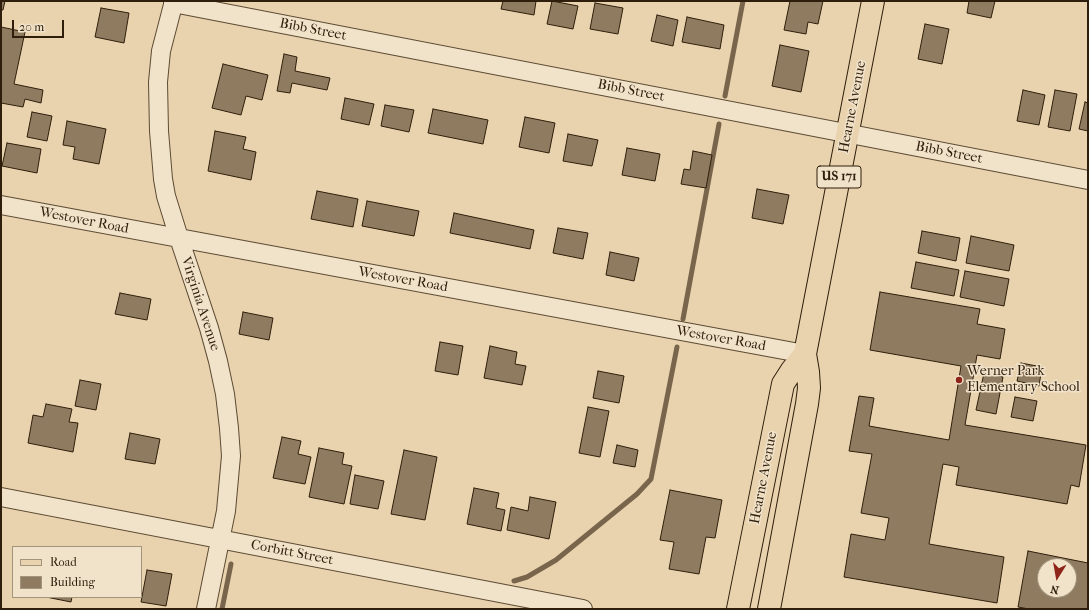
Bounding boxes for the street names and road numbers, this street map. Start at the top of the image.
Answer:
street label: Bibb Street [278,15,348,45]
street label: Hearne Avenue [836,60,870,154]
street label: Bibb Street [596,76,666,106]
street label: Bibb Street [914,138,984,168]
road number: US 171 [817,166,861,188]
street label: Westover Road [38,204,130,238]
street label: Virginia Avenue [177,255,223,353]
street label: Westover Road [357,264,449,296]
street label: Westover Road [675,323,767,355]
street label: Hearne Avenue [747,431,781,525]
street label: Corbitt Street [249,537,335,569]

